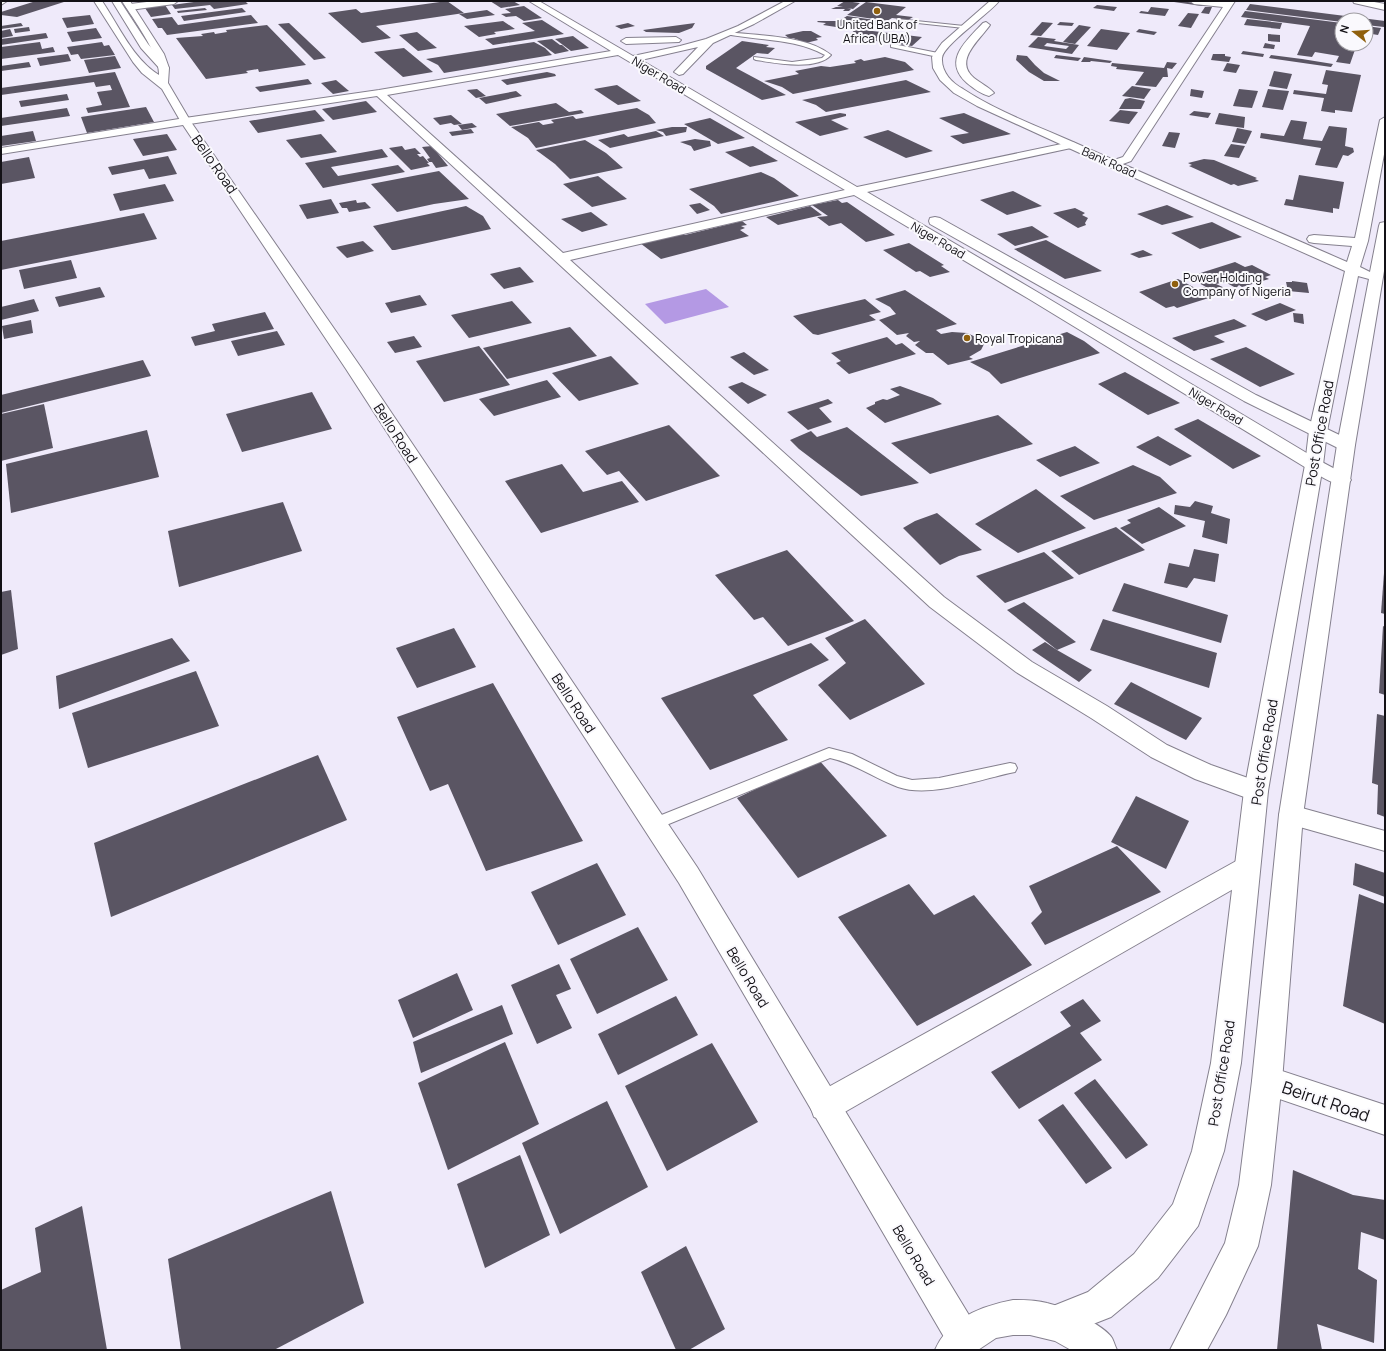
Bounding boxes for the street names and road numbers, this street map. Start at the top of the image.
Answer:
street label: Niger Road [629,52,689,98]
street label: Bello Road [188,131,242,197]
street label: Bank Road [1079,142,1139,182]
street label: Niger Road [908,218,968,262]
street label: Post Office Road [1300,379,1338,487]
street label: Niger Road [1186,383,1246,429]
street label: Bello Road [370,399,422,467]
street label: Bello Road [548,669,600,737]
street label: Post Office Road [1246,698,1282,806]
street label: Bello Road [722,943,774,1011]
street label: Post Office Road [1203,1019,1239,1127]
street label: Beirut Road [1279,1075,1373,1127]
street label: Bello Road [888,1221,940,1289]

